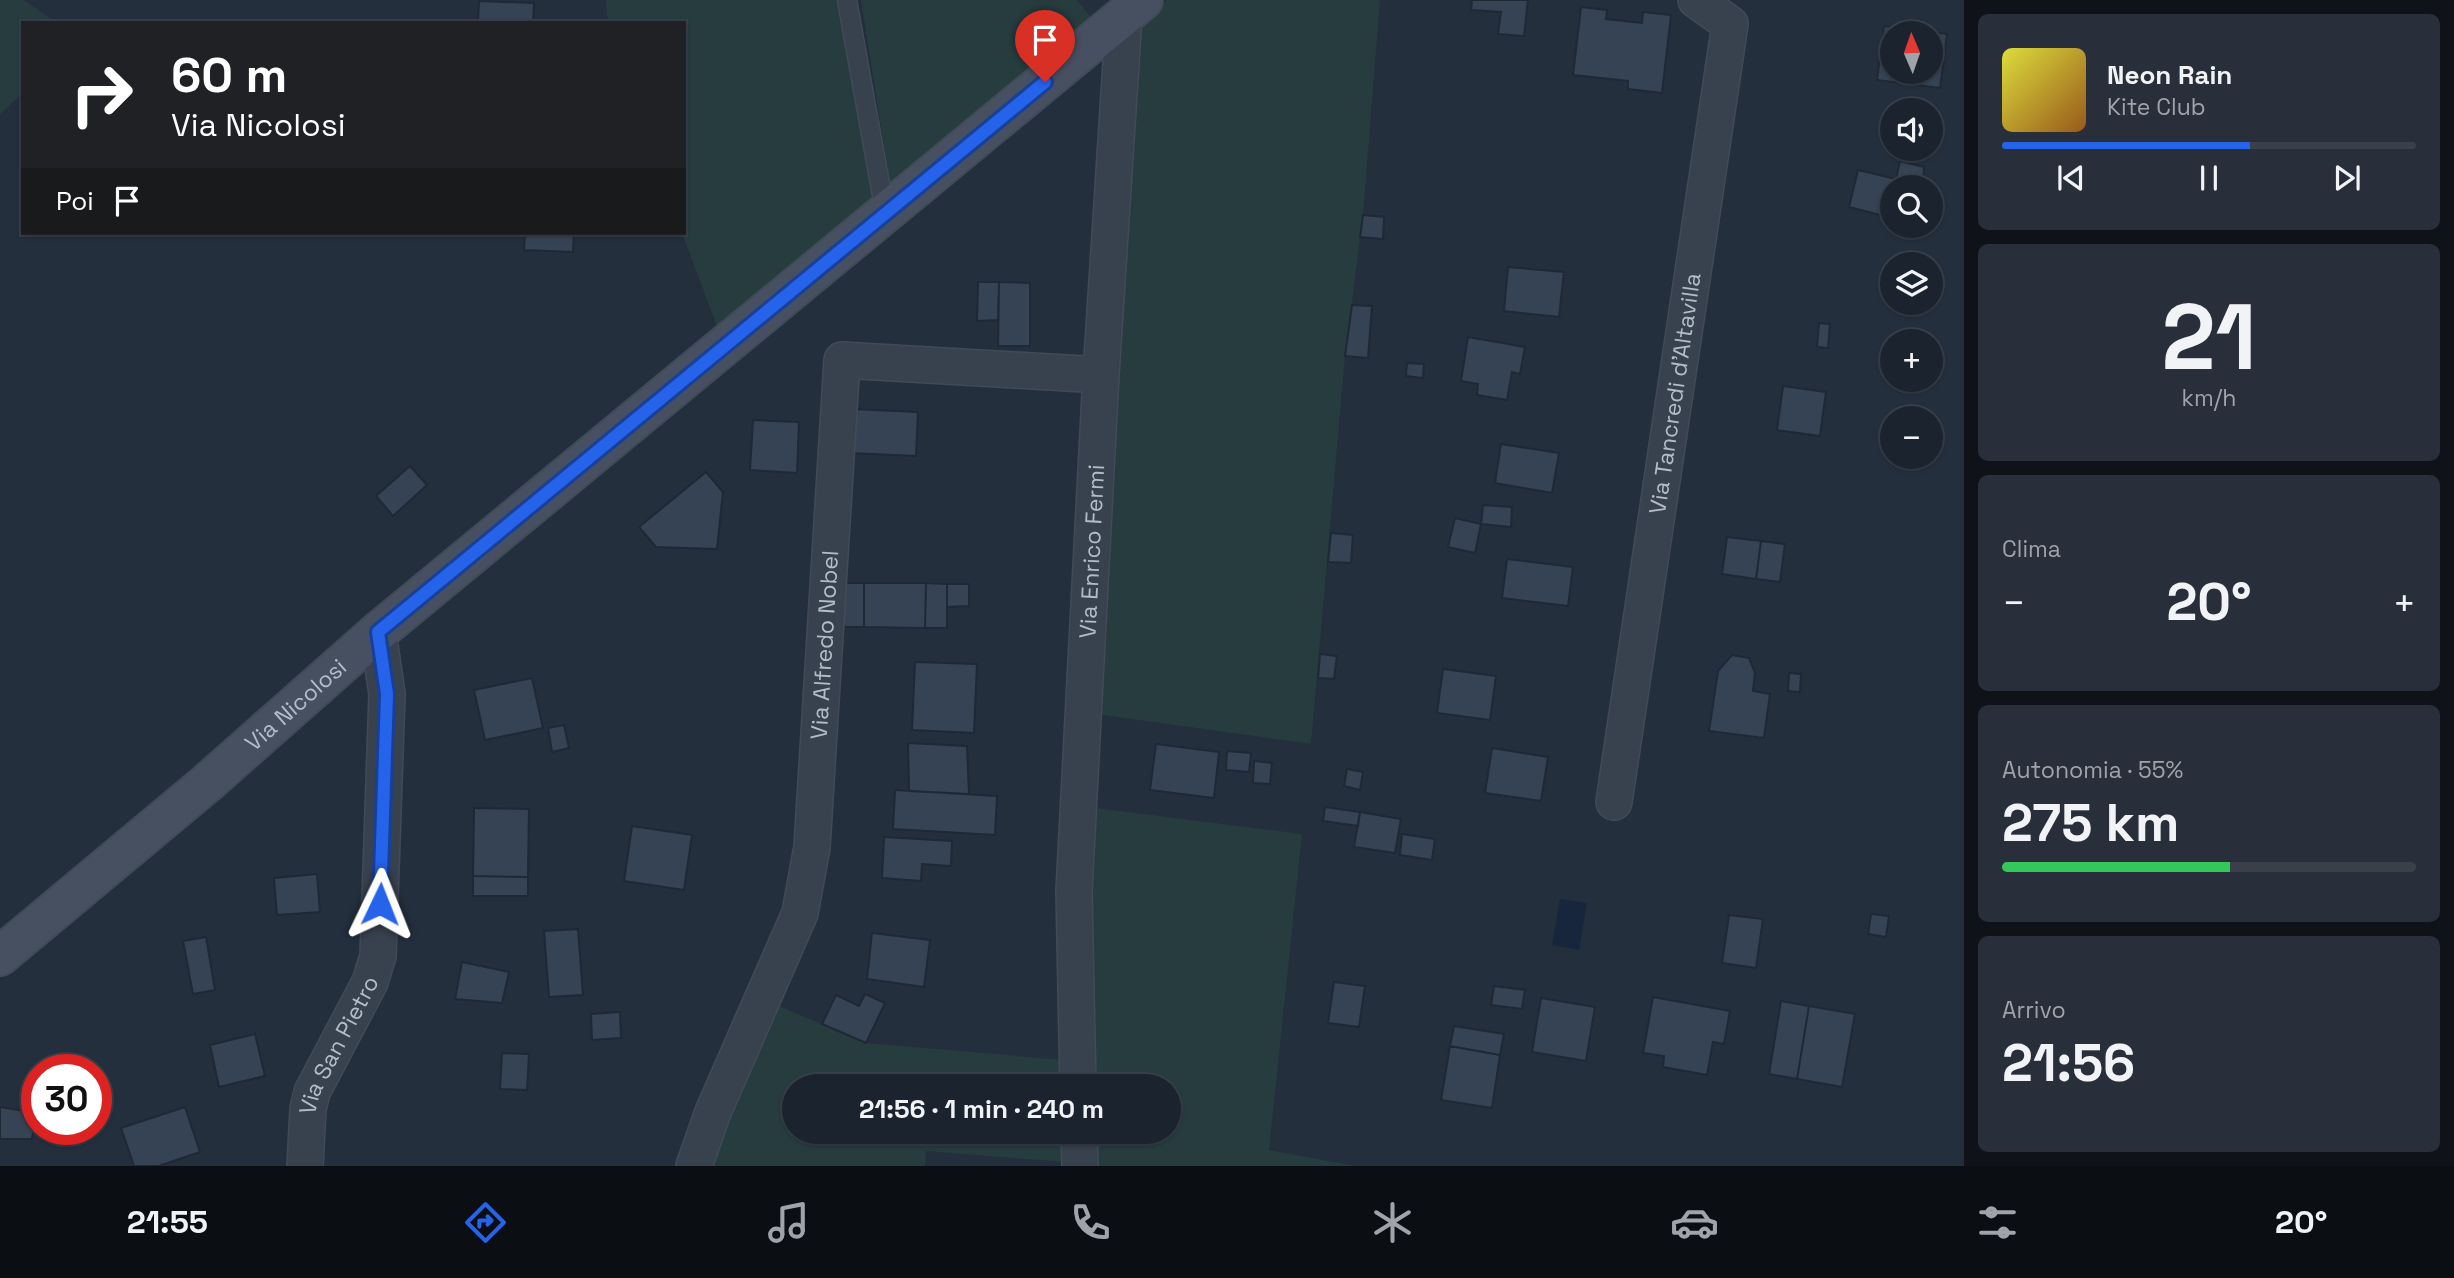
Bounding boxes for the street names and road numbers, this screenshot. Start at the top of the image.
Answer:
street label: Via Tancredi d'Altavilla [1642,271,1708,516]
street label: Via Enrico Fermi [1072,464,1111,639]
street label: Via Alfredo Nobel [804,549,845,740]
street label: Via Nicolosi [239,652,353,758]
street label: Via San Pietro [292,970,386,1117]

